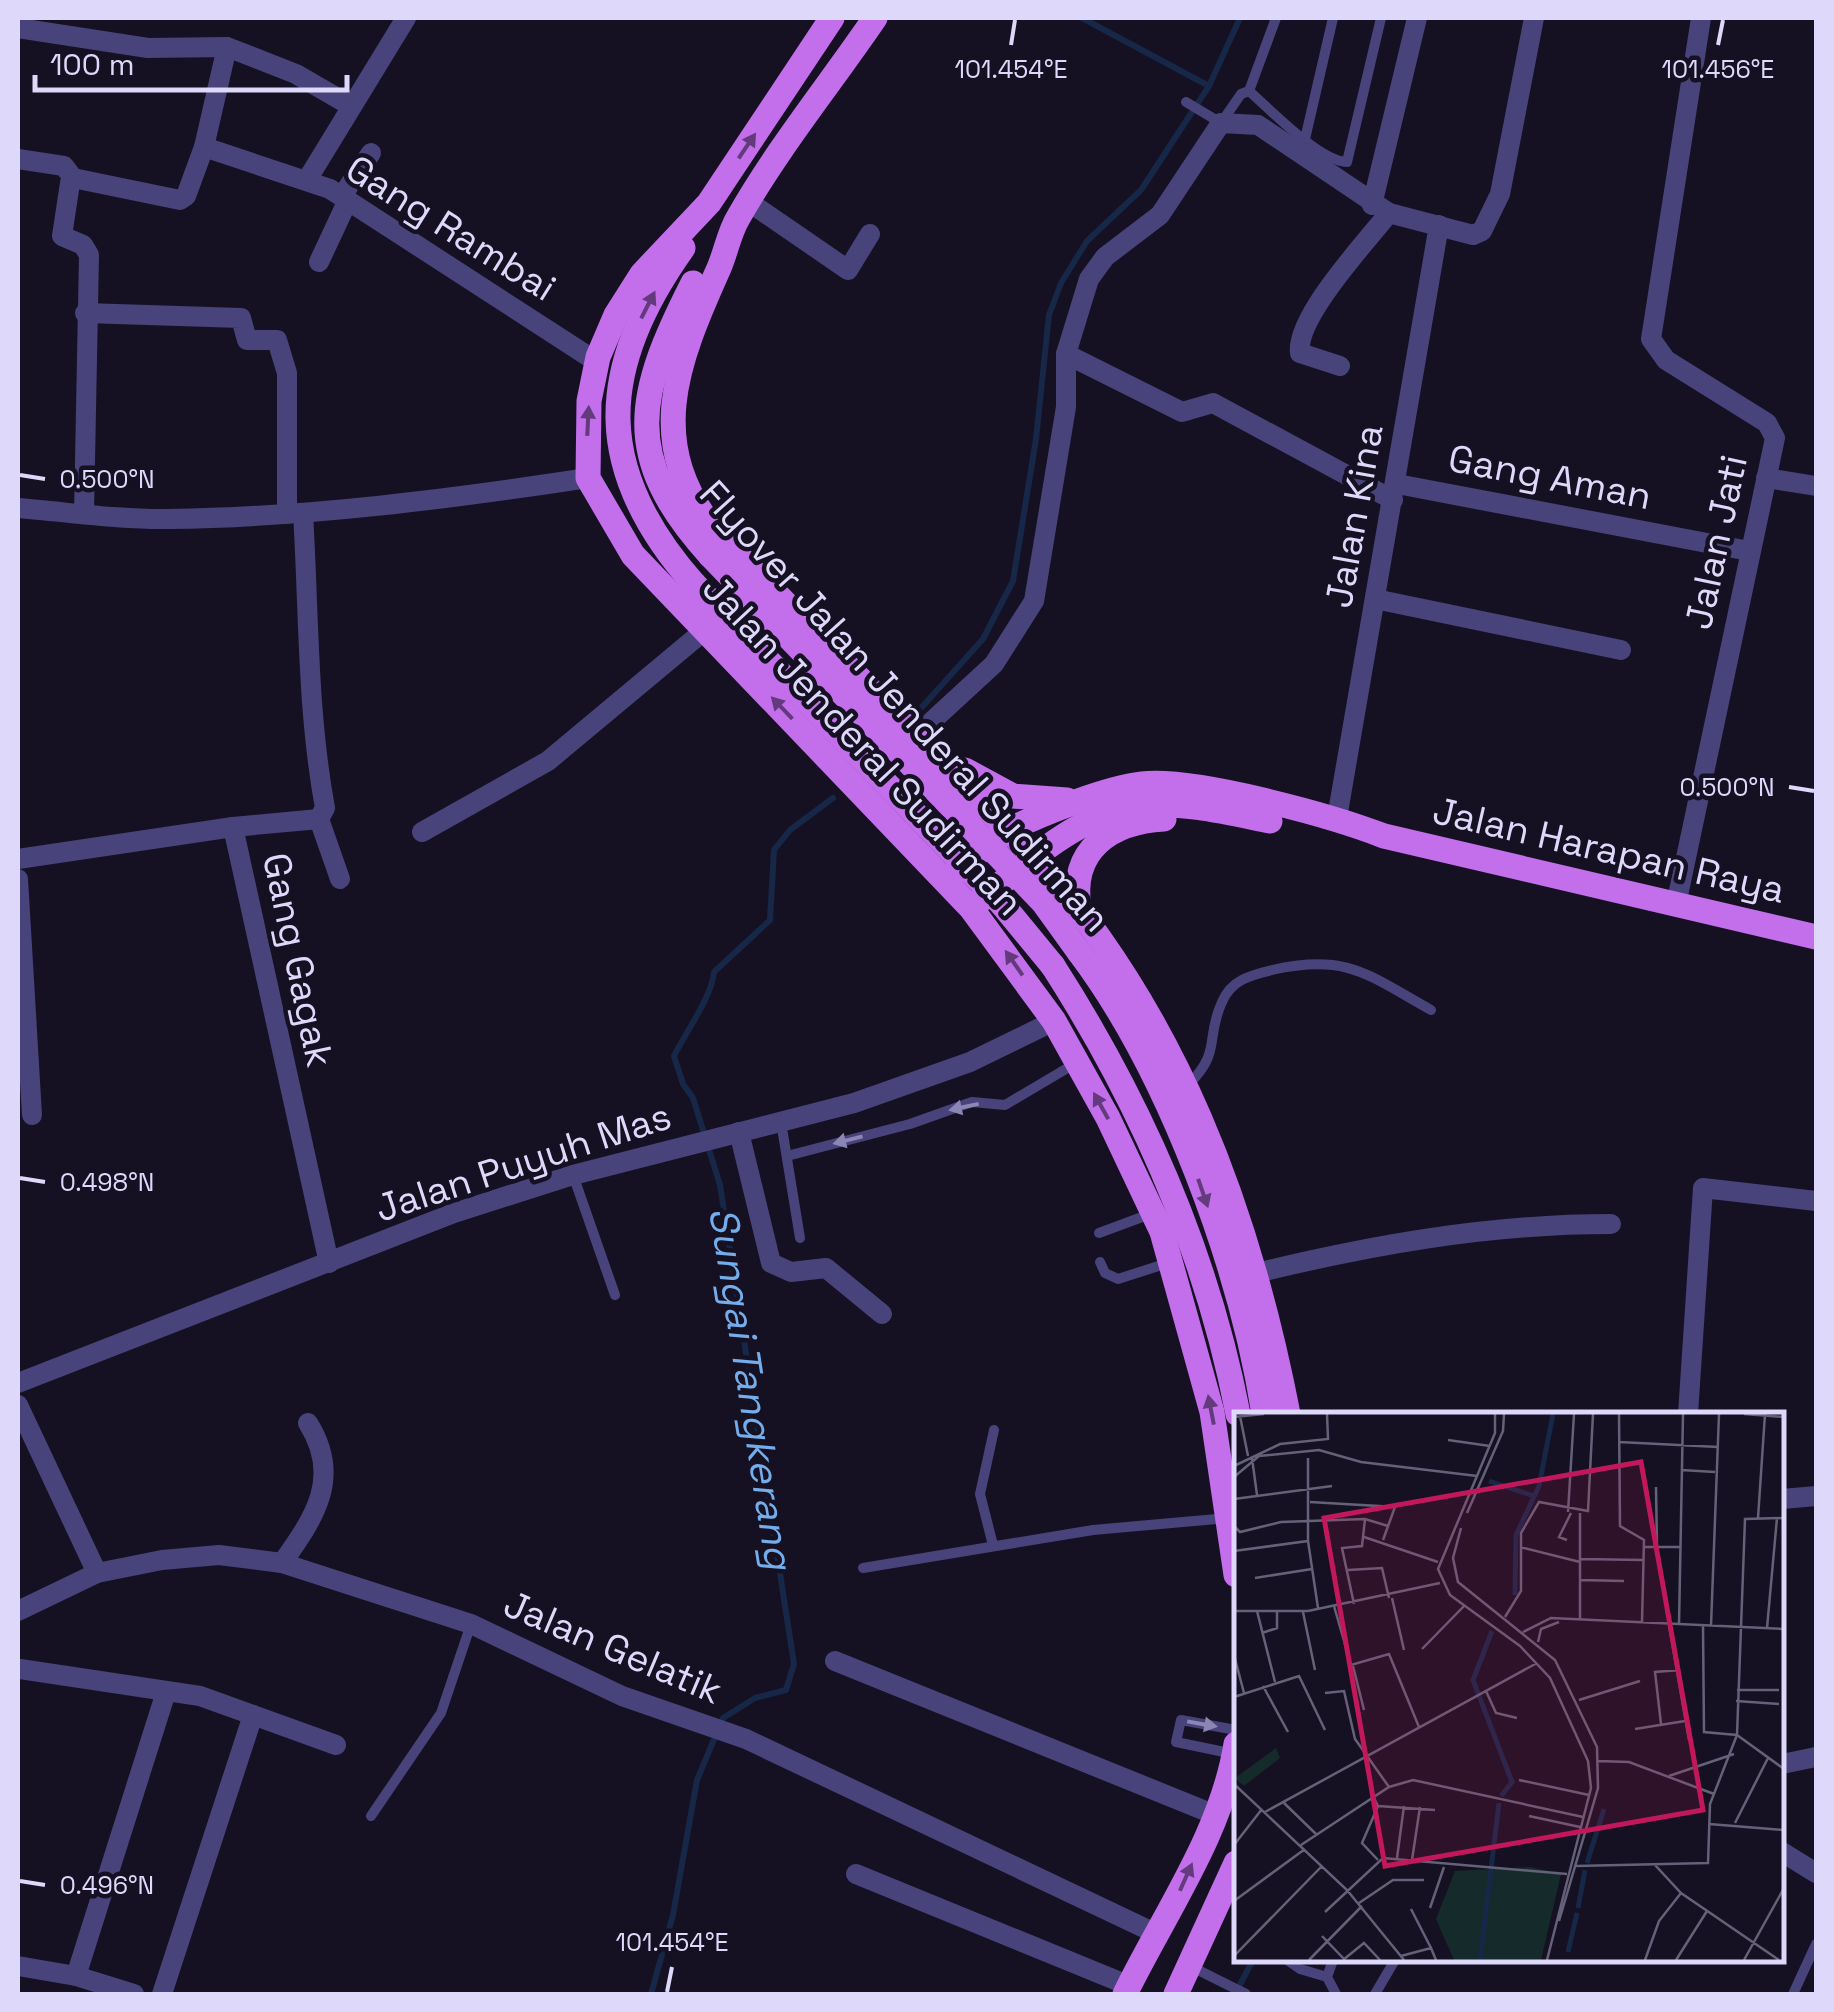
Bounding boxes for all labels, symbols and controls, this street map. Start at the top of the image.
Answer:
scale bar [35,30,348,92]
text: 100 m [50,45,135,84]
text: 101.454°E [954,53,1068,85]
text: 101.456°E [1662,53,1774,85]
one-way arrow [737,132,755,159]
street label: Gang Rambai [337,144,565,312]
one-way arrow [639,291,656,320]
one-way arrow [580,404,596,436]
street label: Jalan Kina [1314,421,1394,611]
street label: Gang Aman [1444,434,1656,520]
street label: Jalan Jati [1674,451,1758,633]
text: 0.500°N [59,463,155,495]
street label: Flyover Jalan Jenderal Sudirman [690,471,1120,941]
street label: Jalan Jenderal Sudirman [693,565,1033,925]
one-way arrow [771,696,794,720]
text: 0.500°N [1679,771,1775,803]
street label: Jalan Harapan Raya [1428,786,1790,914]
street label: Gang Gagak [252,849,344,1071]
one-way arrow [1005,950,1024,977]
one-way arrow [1093,1091,1110,1120]
street label: Jalan Puyuh Mas [369,1092,677,1232]
one-way arrow [948,1100,979,1116]
one-way arrow [832,1133,863,1148]
text: 0.498°N [60,1166,154,1198]
one-way arrow [1196,1179,1211,1209]
water label: Sungai Tangkerang [697,1203,805,1575]
one-way arrow [1203,1394,1219,1425]
inset map [1234,1412,1784,1962]
street label: Jalan Gelatik [497,1579,729,1715]
one-way arrow [1187,1717,1218,1732]
one-way arrow [1178,1862,1195,1891]
text: 0.496°N [60,1869,154,1901]
text: 101.454°E [615,1926,729,1958]

